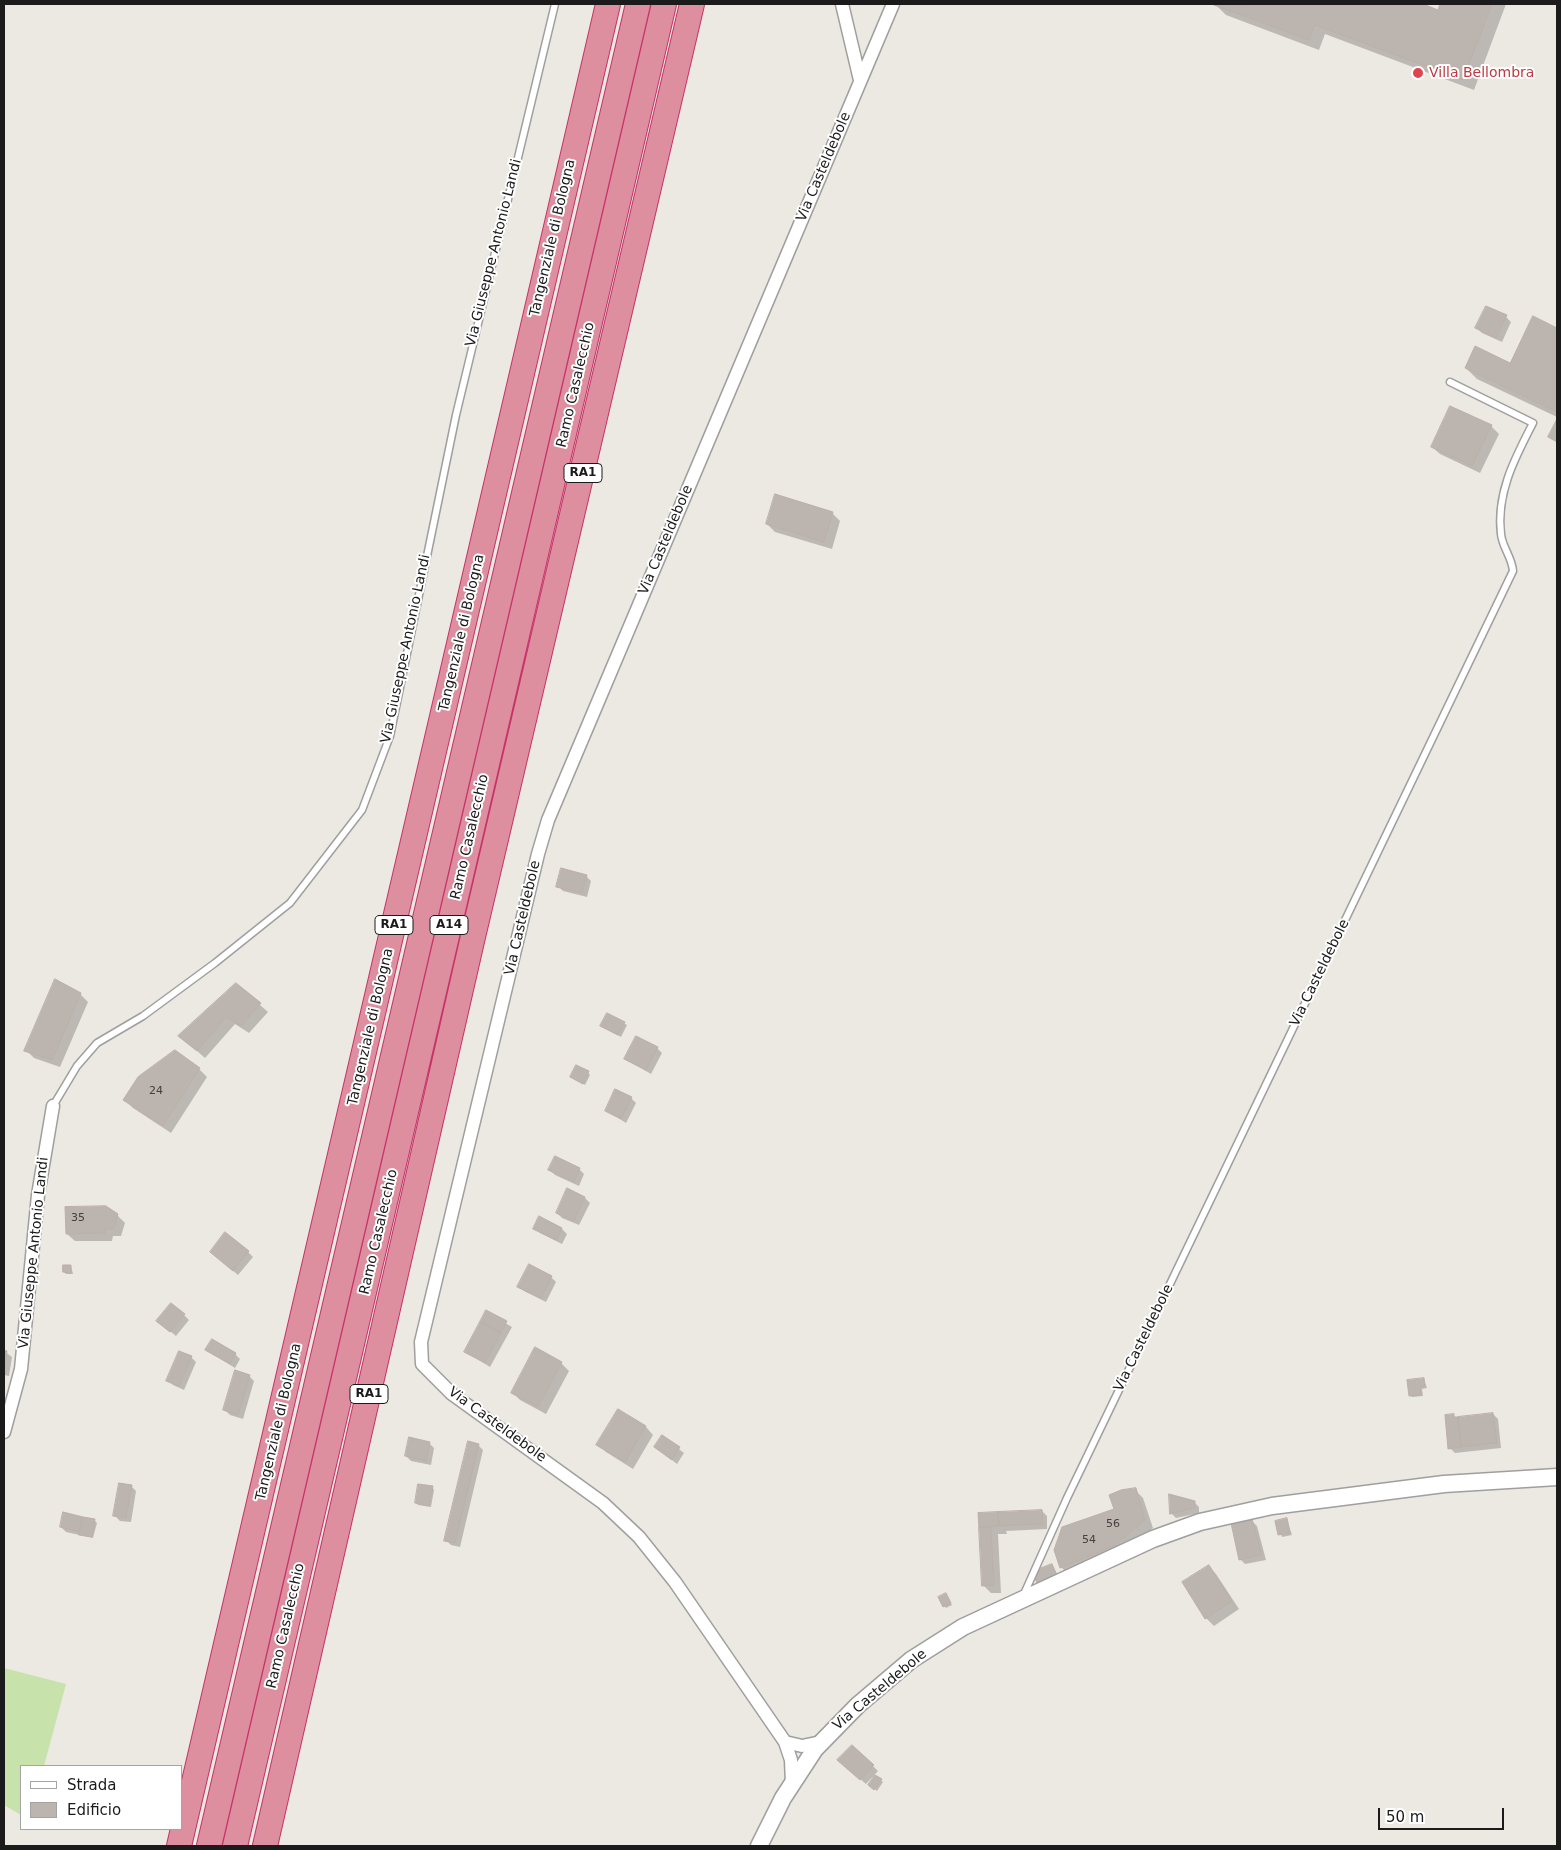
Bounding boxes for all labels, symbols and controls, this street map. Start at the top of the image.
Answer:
place label: Villa Bellombra [1429,65,1534,81]
marker: Villa Bellombra [1411,66,1425,80]
street label: Via Casteldebole [793,110,855,224]
street label: Via Giuseppe Antonio Landi [463,157,525,349]
street label: Tangenziale di Bologna [527,158,579,318]
street label: Ramo Casalecchio [553,321,599,449]
road number: RA1 [564,463,602,482]
street label: Via Casteldebole [635,483,697,597]
street label: Via Giuseppe Antonio Landi [378,553,434,745]
street label: Tangenziale di Bologna [436,553,488,713]
street label: Ramo Casalecchio [447,773,493,901]
street label: Via Casteldebole [502,859,544,977]
road number: RA1 [375,916,413,934]
road number: A14 [430,916,468,934]
street label: Via Casteldebole [1287,917,1353,1029]
street label: Tangenziale di Bologna [345,947,397,1107]
house number: 24 [149,1084,163,1098]
street label: Via Giuseppe Antonio Landi [16,1156,52,1350]
street label: Ramo Casalecchio [356,1168,402,1296]
house number: 35 [71,1211,85,1225]
street label: Via Casteldebole [1111,1282,1177,1394]
street label: Tangenziale di Bologna [253,1342,305,1502]
street label: Via Casteldebole [445,1384,549,1466]
road number: RA1 [350,1385,388,1404]
house number: 56 [1106,1517,1120,1531]
house number: 54 [1082,1533,1096,1547]
street label: Ramo Casalecchio [263,1562,309,1690]
street label: Via Casteldebole [830,1646,930,1734]
legend [20,1765,182,1830]
text: Strada [67,1776,116,1794]
scale bar [1381,1798,1507,1830]
text: Edificio [67,1801,121,1819]
text: 50 m [1386,1808,1424,1826]

